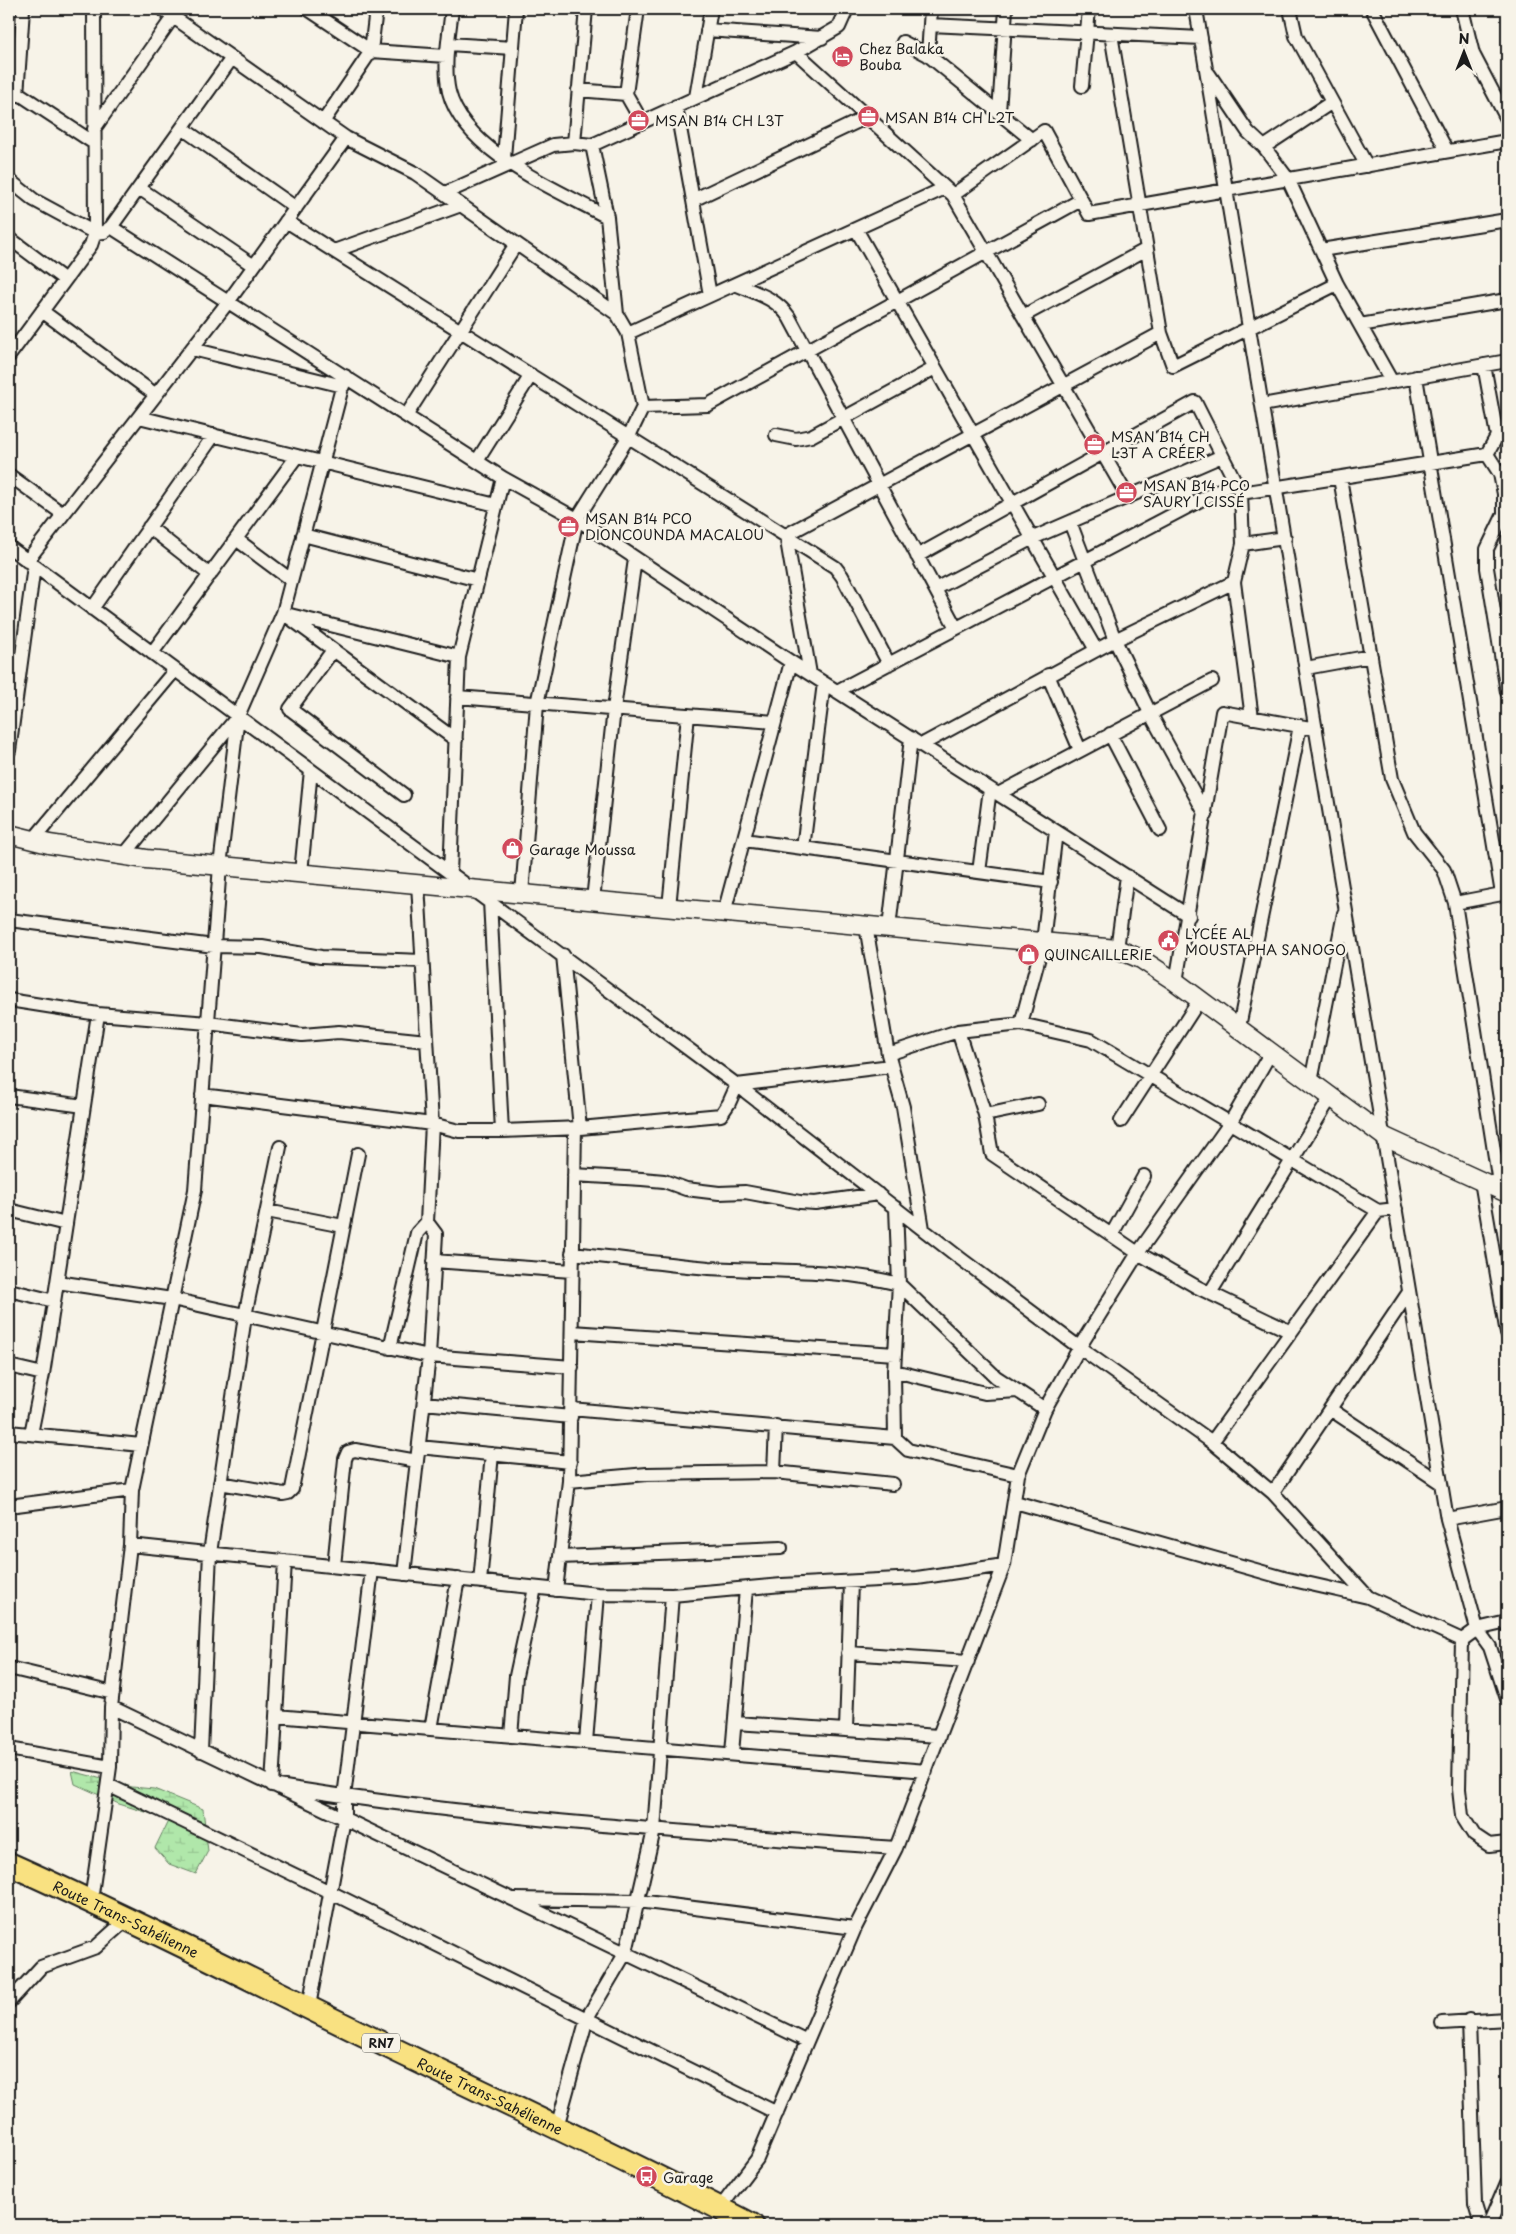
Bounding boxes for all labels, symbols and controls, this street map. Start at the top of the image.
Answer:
north arrow [1438,28,1488,78]
text: N [1458,28,1470,49]
place label: Chez Balaka Bouba [859,38,944,75]
hotel icon: Chez Balaka Bouba [831,44,855,68]
office icon: MSAN B14 CH L2T [857,105,881,129]
place label: MSAN B14 CH L2T [885,107,1015,128]
office icon: MSAN B14 CH L3T [627,108,651,132]
place label: MSAN B14 CH L3T [655,110,784,131]
place label: MSAN B14 CH L3T A CRÉER [1111,426,1210,463]
office icon: MSAN B14 CH L3T A CRÉER [1083,432,1107,456]
place label: MSAN B14 PCO SAURY I CISSÉ [1143,475,1250,512]
office icon: MSAN B14 PCO SAURY I CISSÉ [1115,481,1139,505]
place label: MSAN B14 PCO DIONCOUNDA MACALOU [585,508,764,545]
office icon: MSAN B14 PCO DIONCOUNDA MACALOU [557,514,581,538]
shop icon: Garage Moussa [501,837,525,861]
place label: Garage Moussa [529,839,636,860]
place label: LYCÉE AL MOUSTAPHA SANOGO [1185,923,1346,960]
public building icon: LYCÉE AL MOUSTAPHA SANOGO [1157,929,1181,953]
shop icon: QUINCAILLERIE [1016,942,1040,966]
place label: QUINCAILLERIE [1044,944,1153,965]
street label: Route Trans-Sahélienne [50,1875,203,1963]
road number: RN7 [362,2034,400,2052]
street label: Route Trans-Sahélienne [414,2052,567,2140]
bus stop icon: Garage [635,2165,659,2189]
place label: Garage [663,2167,714,2188]

